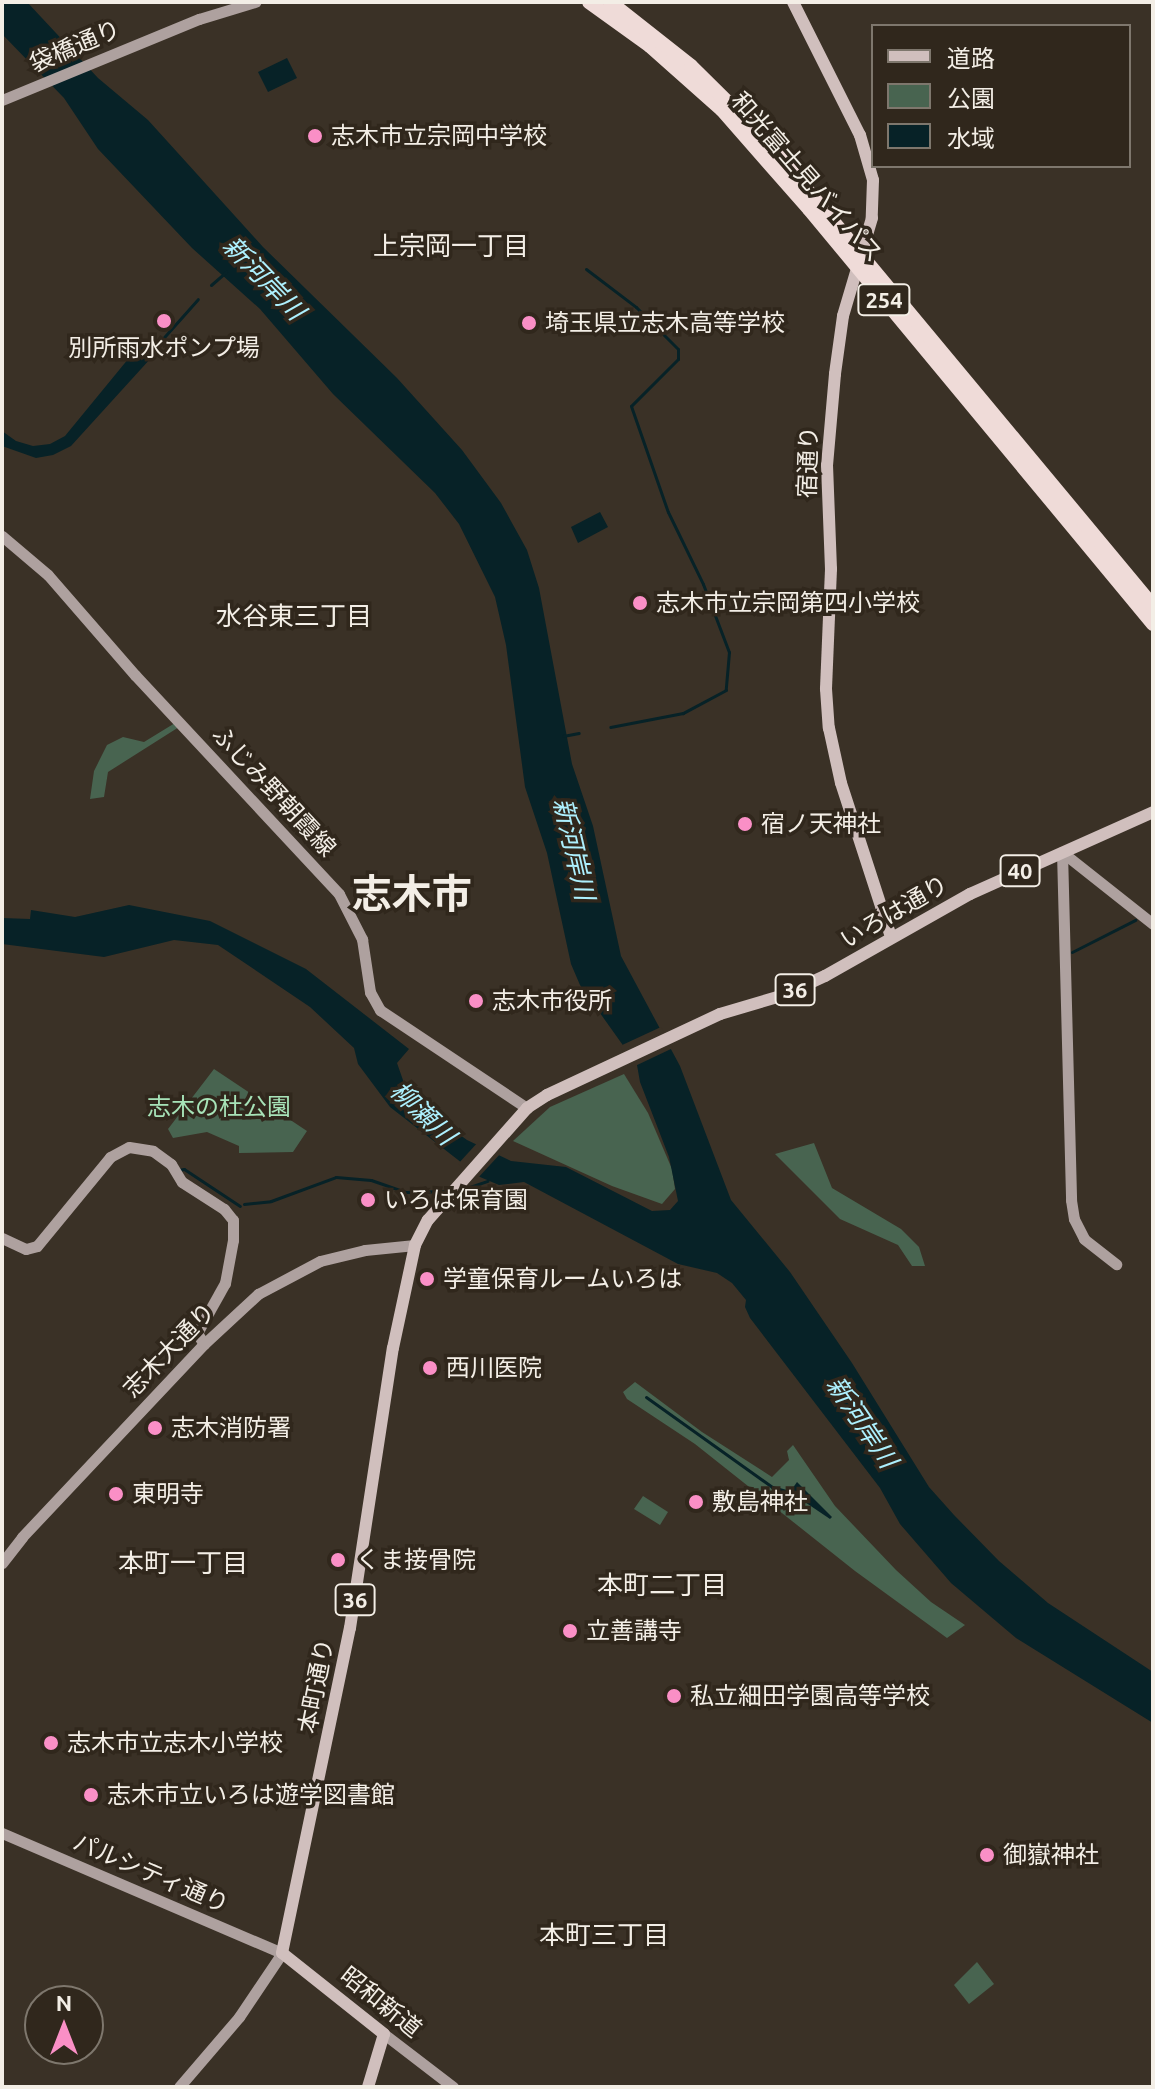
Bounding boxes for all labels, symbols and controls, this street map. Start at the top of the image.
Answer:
street label: 袋橋通り [25,14,125,78]
legend [871,24,1131,168]
text: 道路 [947,45,995,72]
text: 公園 [947,85,995,112]
street label: 和光富士見バイパス [725,86,889,268]
place label: 志木市立宗岡中学校 [331,122,547,150]
text: 水域 [947,125,995,152]
marker: 志木市立宗岡中学校 [306,127,324,145]
water label: 新河岸川 [217,230,311,326]
district label: 上宗岡一丁目 [373,230,529,262]
road number: 254 [856,282,912,318]
place label: 埼玉県立志木高等学校 [545,309,785,337]
marker: 別所雨水ポンプ場 [155,312,173,330]
marker: 埼玉県立志木高等学校 [520,314,538,332]
place label: 別所雨水ポンプ場 [68,334,260,362]
street label: 宿通り [792,426,824,498]
place label: 志木市立宗岡第四小学校 [656,589,920,617]
marker: 志木市立宗岡第四小学校 [631,594,649,612]
district label: 水谷東三丁目 [216,600,372,632]
street label: ふじみ野朝霞線 [206,720,342,862]
water label: 新河岸川 [547,795,601,903]
place label: 宿ノ天神社 [761,810,881,838]
marker: 宿ノ天神社 [736,815,754,833]
road number: 40 [998,853,1042,889]
district label: 志木市 [352,870,472,918]
street label: いろは通り [835,870,953,954]
road number: 36 [773,972,817,1008]
place label: 志木市役所 [492,987,612,1015]
marker: 志木市役所 [467,992,485,1010]
water label: 柳瀬川 [384,1075,462,1151]
park label: 志木の杜公園 [147,1093,291,1121]
place label: いろは保育園 [384,1186,528,1214]
marker: いろは保育園 [359,1191,377,1209]
place label: 学童保育ルームいろは [443,1265,683,1293]
marker: 学童保育ルームいろは [418,1270,436,1288]
street label: 志木大通り [117,1297,221,1403]
place label: 西川医院 [446,1354,542,1382]
marker: 西川医院 [421,1359,439,1377]
water label: 新河岸川 [820,1370,904,1474]
place label: 志木消防署 [171,1414,291,1442]
marker: 志木消防署 [146,1419,164,1437]
place label: 東明寺 [132,1480,204,1508]
marker: 東明寺 [107,1485,125,1503]
place label: 敷島神社 [712,1488,808,1516]
marker: 敷島神社 [687,1493,705,1511]
place label: くま接骨院 [356,1546,476,1574]
district label: 本町一丁目 [118,1547,248,1579]
marker: くま接骨院 [327,1549,349,1571]
district label: 本町二丁目 [597,1569,727,1601]
road number: 36 [333,1582,377,1618]
place label: 立善講寺 [586,1617,682,1645]
marker: 立善講寺 [561,1622,579,1640]
street label: 本町通り [293,1636,339,1736]
place label: 私立細田学園高等学校 [690,1682,930,1710]
marker: 私立細田学園高等学校 [665,1687,683,1705]
place label: 志木市立志木小学校 [67,1729,283,1757]
marker: 志木市立志木小学校 [42,1734,60,1752]
place label: 志木市立いろは遊学図書館 [107,1781,395,1809]
marker: 志木市立いろは遊学図書館 [82,1786,100,1804]
street label: パルシティ通り [68,1827,234,1919]
place label: 御嶽神社 [1003,1841,1099,1869]
marker: 御嶽神社 [978,1846,996,1864]
district label: 本町三丁目 [539,1919,669,1951]
street label: 昭和新道 [335,1961,427,2043]
north arrow [24,1985,104,2065]
text: N [56,1990,72,2015]

